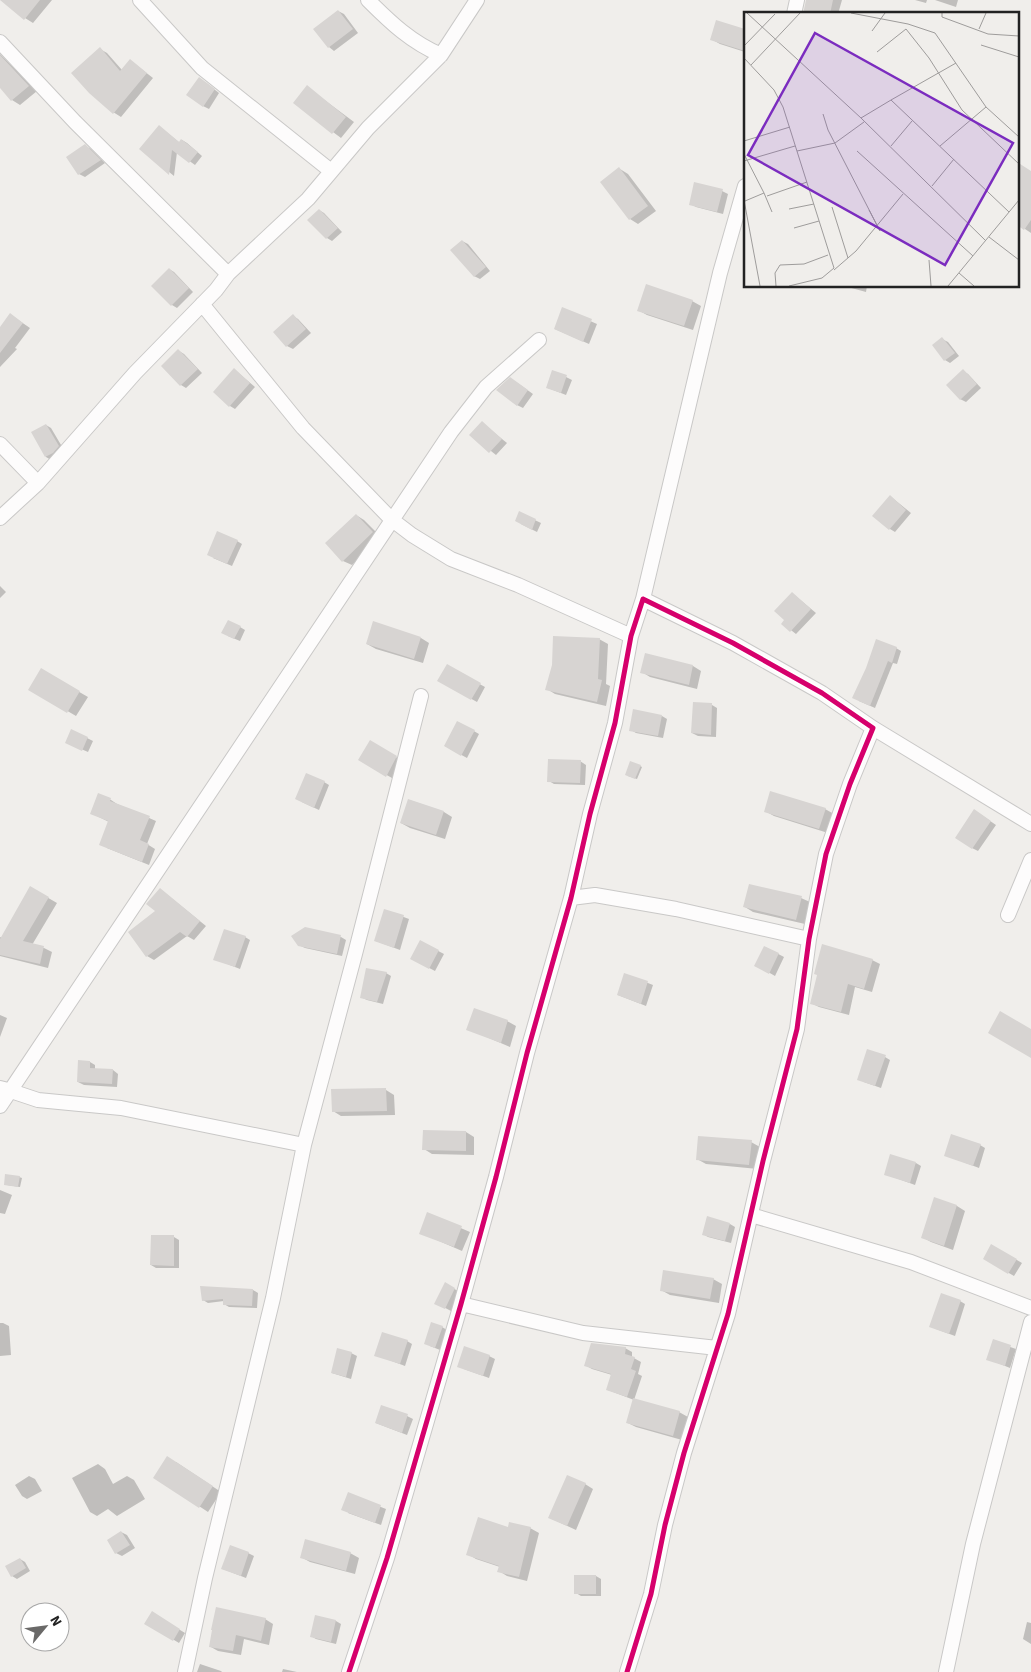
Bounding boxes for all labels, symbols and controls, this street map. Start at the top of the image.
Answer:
inset map [744,12,1018,288]
north arrow [20,1602,70,1652]
text: N [44,1612,66,1630]

